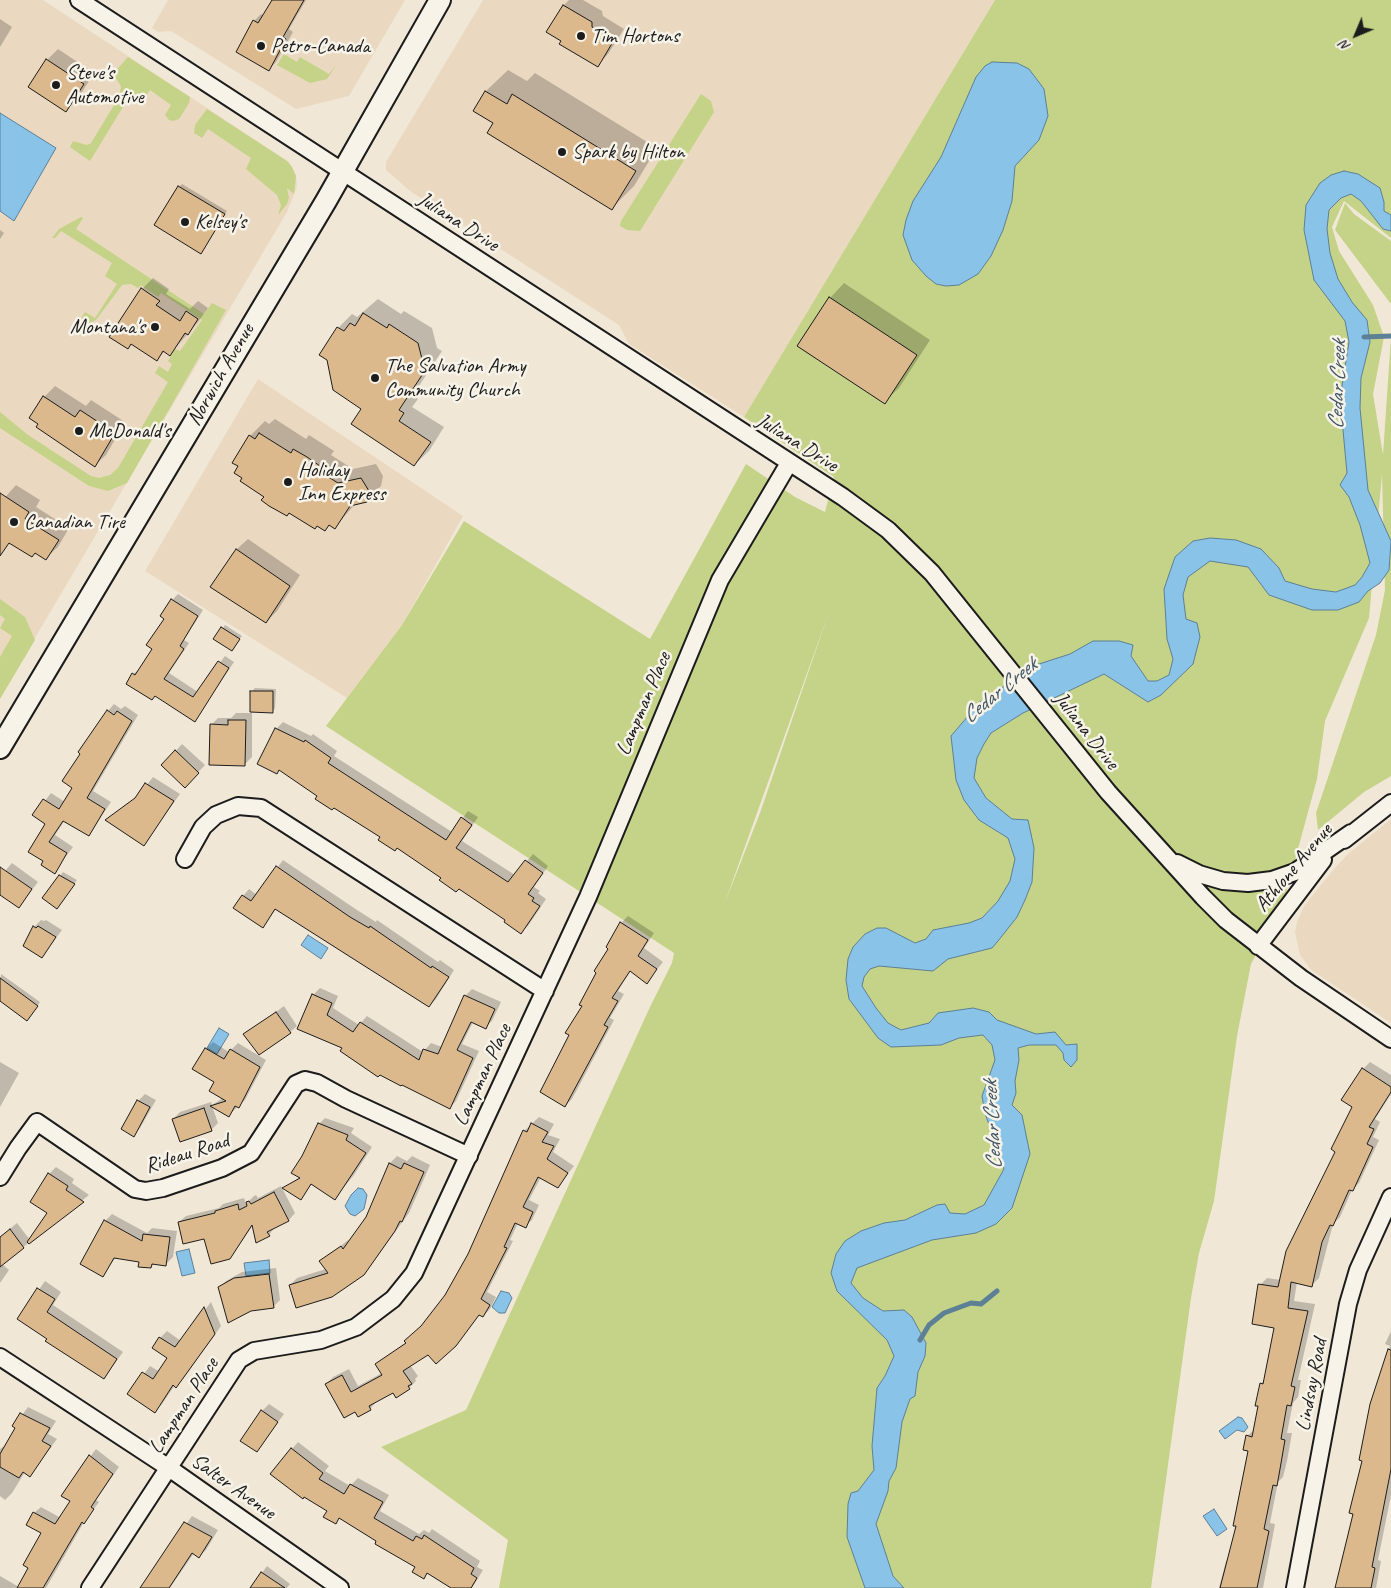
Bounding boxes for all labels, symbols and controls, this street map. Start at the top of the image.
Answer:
north arrow [1331,10,1381,60]
place label: Tim Hortons [591,23,679,49]
marker: Tim Hortons [575,30,587,42]
place label: Petro-Canada [271,33,370,59]
text: N [1336,37,1354,55]
marker: Petro-Canada [255,40,267,52]
place label: Steve's Automotive [66,60,144,110]
marker: Steve's Automotive [50,79,62,91]
place label: Spark by Hilton [572,139,684,165]
marker: Spark by Hilton [556,146,568,158]
street label: Juliana Drive [413,187,503,257]
place label: Kelsey's [195,209,246,235]
marker: Kelsey's [179,216,191,228]
place label: Montana's [70,314,145,340]
street label: Norwich Avenue [182,320,260,430]
marker: Montana's [149,321,161,333]
water label: Cedar Creek [1323,340,1353,430]
place label: The Salvation Army Community Church [385,353,526,403]
marker: The Salvation Army Community Church [369,372,381,384]
street label: Juliana Drive [752,408,842,478]
place label: McDonald's [89,418,170,444]
marker: McDonald's [73,425,85,437]
place label: Holiday Inn Express [298,457,385,507]
marker: Holiday Inn Express [282,476,294,488]
place label: Canadian Tire [24,509,125,535]
marker: Canadian Tire [8,516,20,528]
street label: Lampman Place [611,649,677,759]
water label: Cedar Creek [957,653,1043,729]
street label: Juliana Drive [1048,687,1124,775]
street label: Athlone Avenue [1250,819,1338,917]
street label: Lampman Place [448,1020,518,1130]
water label: Cedar Creek [977,1080,1009,1170]
street label: Rideau Road [142,1129,232,1179]
street label: Lindsay Road [1291,1337,1333,1433]
street label: Lampman Place [144,1353,224,1459]
street label: Salter Avenue [186,1449,280,1525]

